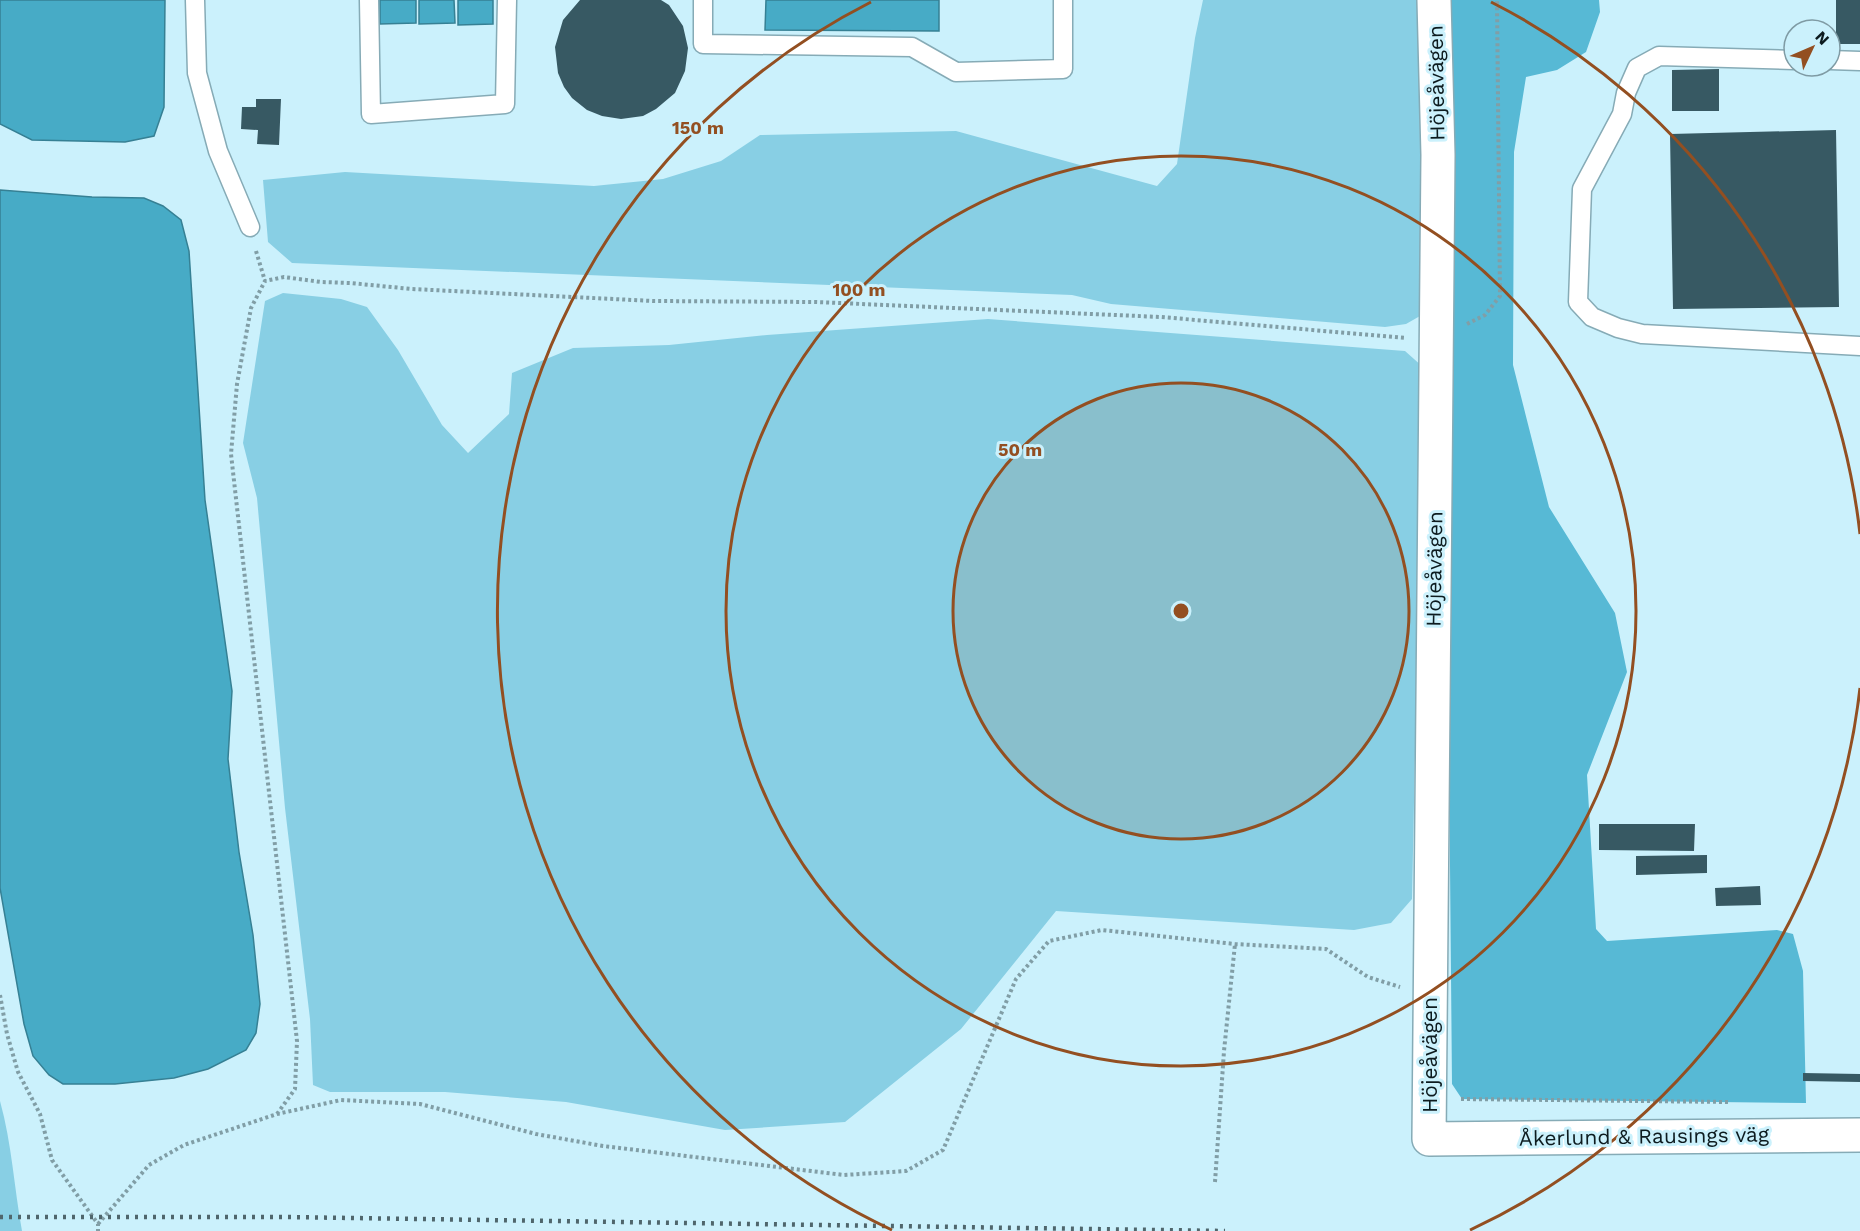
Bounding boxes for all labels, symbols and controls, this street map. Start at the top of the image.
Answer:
north arrow [1782,18,1842,78]
street label: Höjeåvägen [1422,25,1450,141]
text: N [1811,27,1833,49]
text: 150 m [672,117,724,138]
text: 100 m [832,279,886,300]
text: 50 m [998,439,1042,460]
street label: Höjeåvägen [1420,511,1448,627]
centre of rings [1171,601,1191,621]
street label: Höjeåvägen [1417,997,1442,1113]
street label: Åkerlund & Rausings väg [1519,1121,1770,1151]

